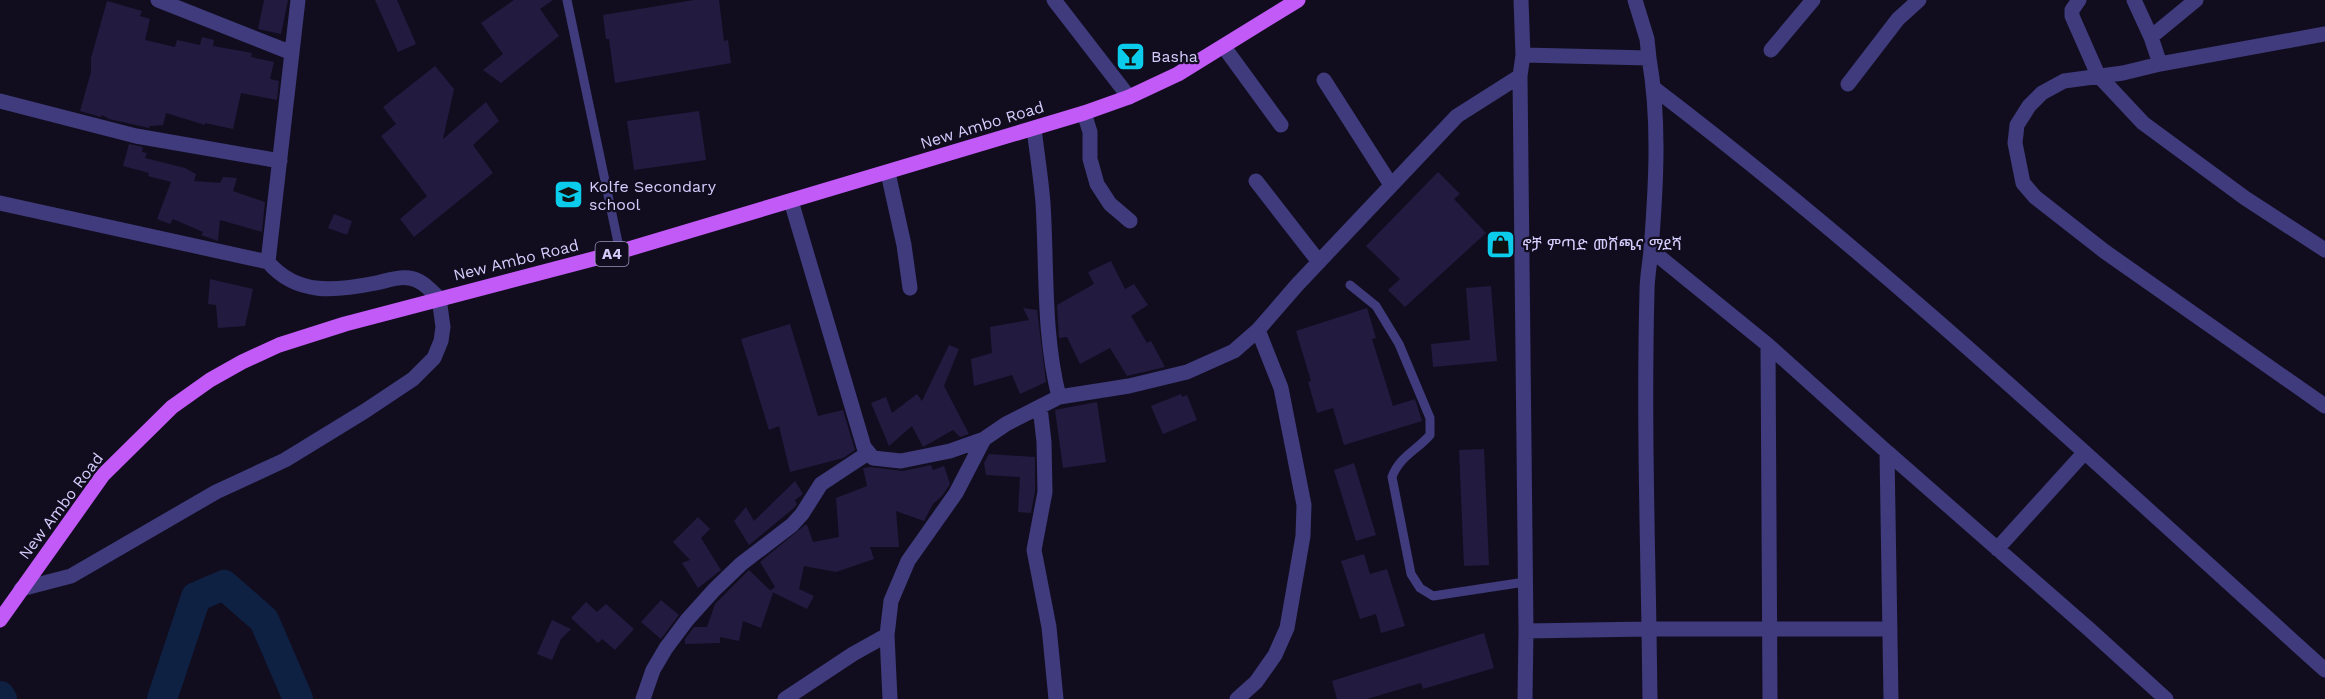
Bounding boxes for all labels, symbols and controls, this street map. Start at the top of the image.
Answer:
bar icon: Basha [1114,40,1146,72]
place label: Basha [1151,47,1198,66]
street label: New Ambo Road [918,97,1046,153]
place label: Kolfe Secondary school [589,177,717,214]
school or university icon: Kolfe Secondary school [552,179,584,211]
shop icon: ኖቻ ምጣድ መሸጫና ማደሻ [1485,228,1517,260]
street label: New Ambo Road [451,235,581,285]
place label: ኖቻ ምጣድ መሸጫና ማደሻ [1522,235,1682,254]
road number: A4 [596,242,628,266]
street label: New Ambo Road [15,449,107,563]

